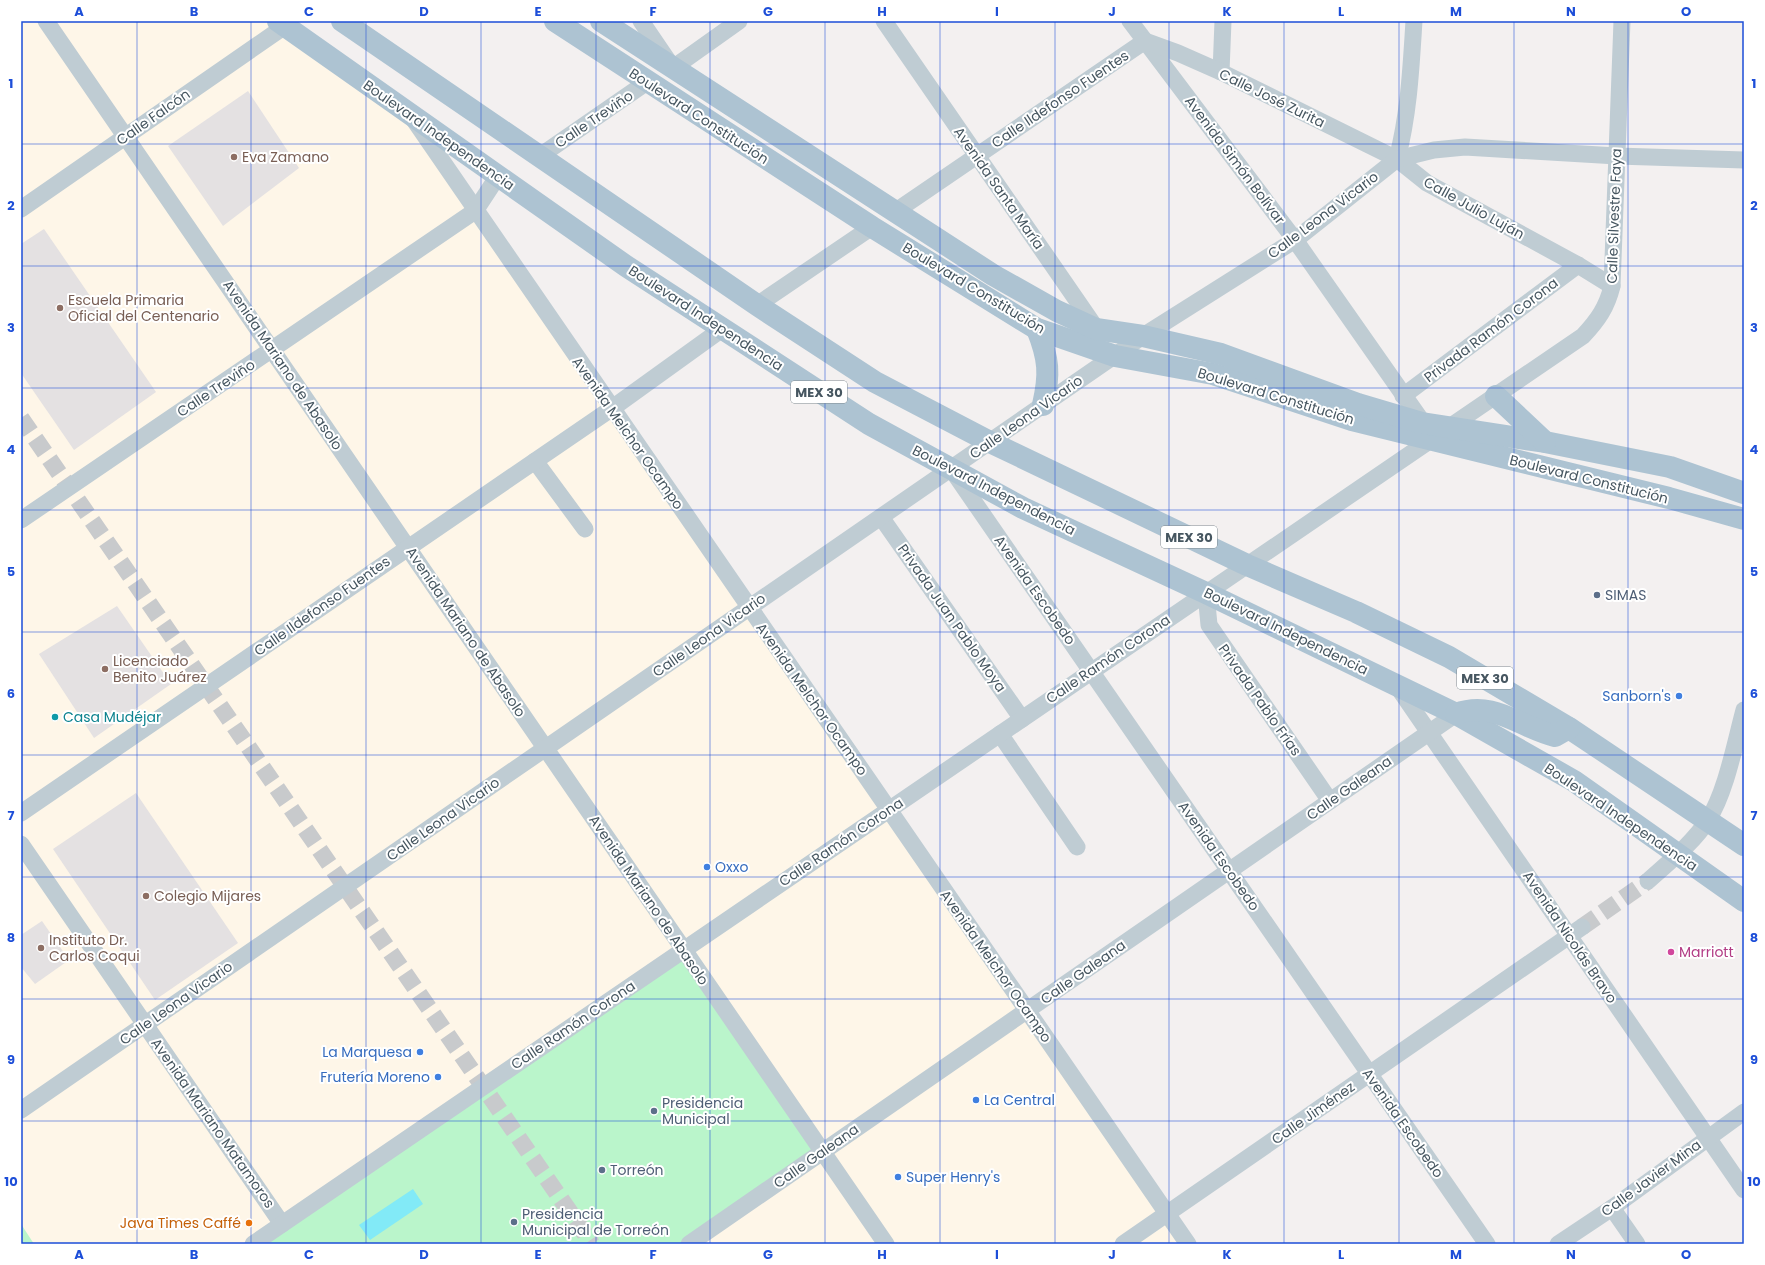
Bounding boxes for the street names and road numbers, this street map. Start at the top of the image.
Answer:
street label: Calle Ildefonso Fuentes [987,45,1133,153]
street label: Boulevard Constitución [625,63,773,169]
street label: Calle José Zurita [1216,64,1328,132]
street label: Boulevard Independencia [359,75,519,195]
street label: Calle Falcón [112,84,194,150]
street label: Calle Treviño [551,85,637,153]
street label: Avenida Simón Bolívar [1180,92,1290,228]
street label: Avenida Santa María [949,123,1049,253]
street label: Calle Silvestre Faya [1602,148,1626,284]
street label: Calle Leona Vicario [1263,167,1383,263]
street label: Calle Julio Luján [1420,172,1528,244]
street label: Boulevard Constitución [899,237,1049,339]
street label: Boulevard Independencia [625,260,787,376]
street label: Privada Ramón Corona [1420,273,1562,387]
street label: Avenida Mariano de Abasolo [218,276,348,454]
street label: Avenida Melchor Ocampo [567,353,689,513]
street label: Calle Treviño [173,354,259,422]
street label: Boulevard Constitución [1195,363,1357,429]
street label: Calle Leona Vicario [965,370,1087,464]
road number: MEX 30 [791,381,847,403]
street label: Boulevard Independencia [909,440,1079,540]
street label: Boulevard Constitución [1508,450,1670,508]
road number: MEX 30 [1161,526,1217,548]
street label: Avenida Escobedo [990,531,1080,649]
street label: Privada Juan Pablo Moya [893,540,1011,696]
street label: Avenida Mariano de Abasolo [401,543,531,721]
street label: Calle Ildefonso Fuentes [250,551,394,661]
street label: Boulevard Independencia [1200,582,1372,680]
street label: Calle Leona Vicario [648,588,770,682]
street label: Calle Ramón Corona [1042,610,1174,708]
street label: Avenida Melchor Ocampo [751,619,873,779]
street label: Privada Pablo Frías [1214,640,1306,760]
road number: MEX 30 [1457,667,1513,689]
street label: Calle Galeana [1302,751,1396,825]
street label: Boulevard Independencia [1541,758,1701,876]
street label: Calle Leona Vicario [382,772,504,866]
street label: Calle Ramón Corona [775,793,907,891]
street label: Avenida Escobedo [1174,797,1264,915]
street label: Avenida Mariano de Abasolo [584,811,714,989]
street label: Avenida Nicolás Bravo [1518,867,1622,1007]
street label: Avenida Melchor Ocampo [935,886,1057,1046]
street label: Calle Galeana [1036,935,1130,1009]
street label: Calle Leona Vicario [115,956,237,1050]
street label: Calle Ramón Corona [507,976,639,1074]
street label: Avenida Mariano Matamoros [147,1034,279,1212]
street label: Avenida Escobedo [1358,1064,1448,1182]
street label: Calle Jiménez [1267,1077,1359,1149]
street label: Calle Galeana [769,1119,863,1193]
street label: Calle Javier Mina [1597,1135,1705,1221]

